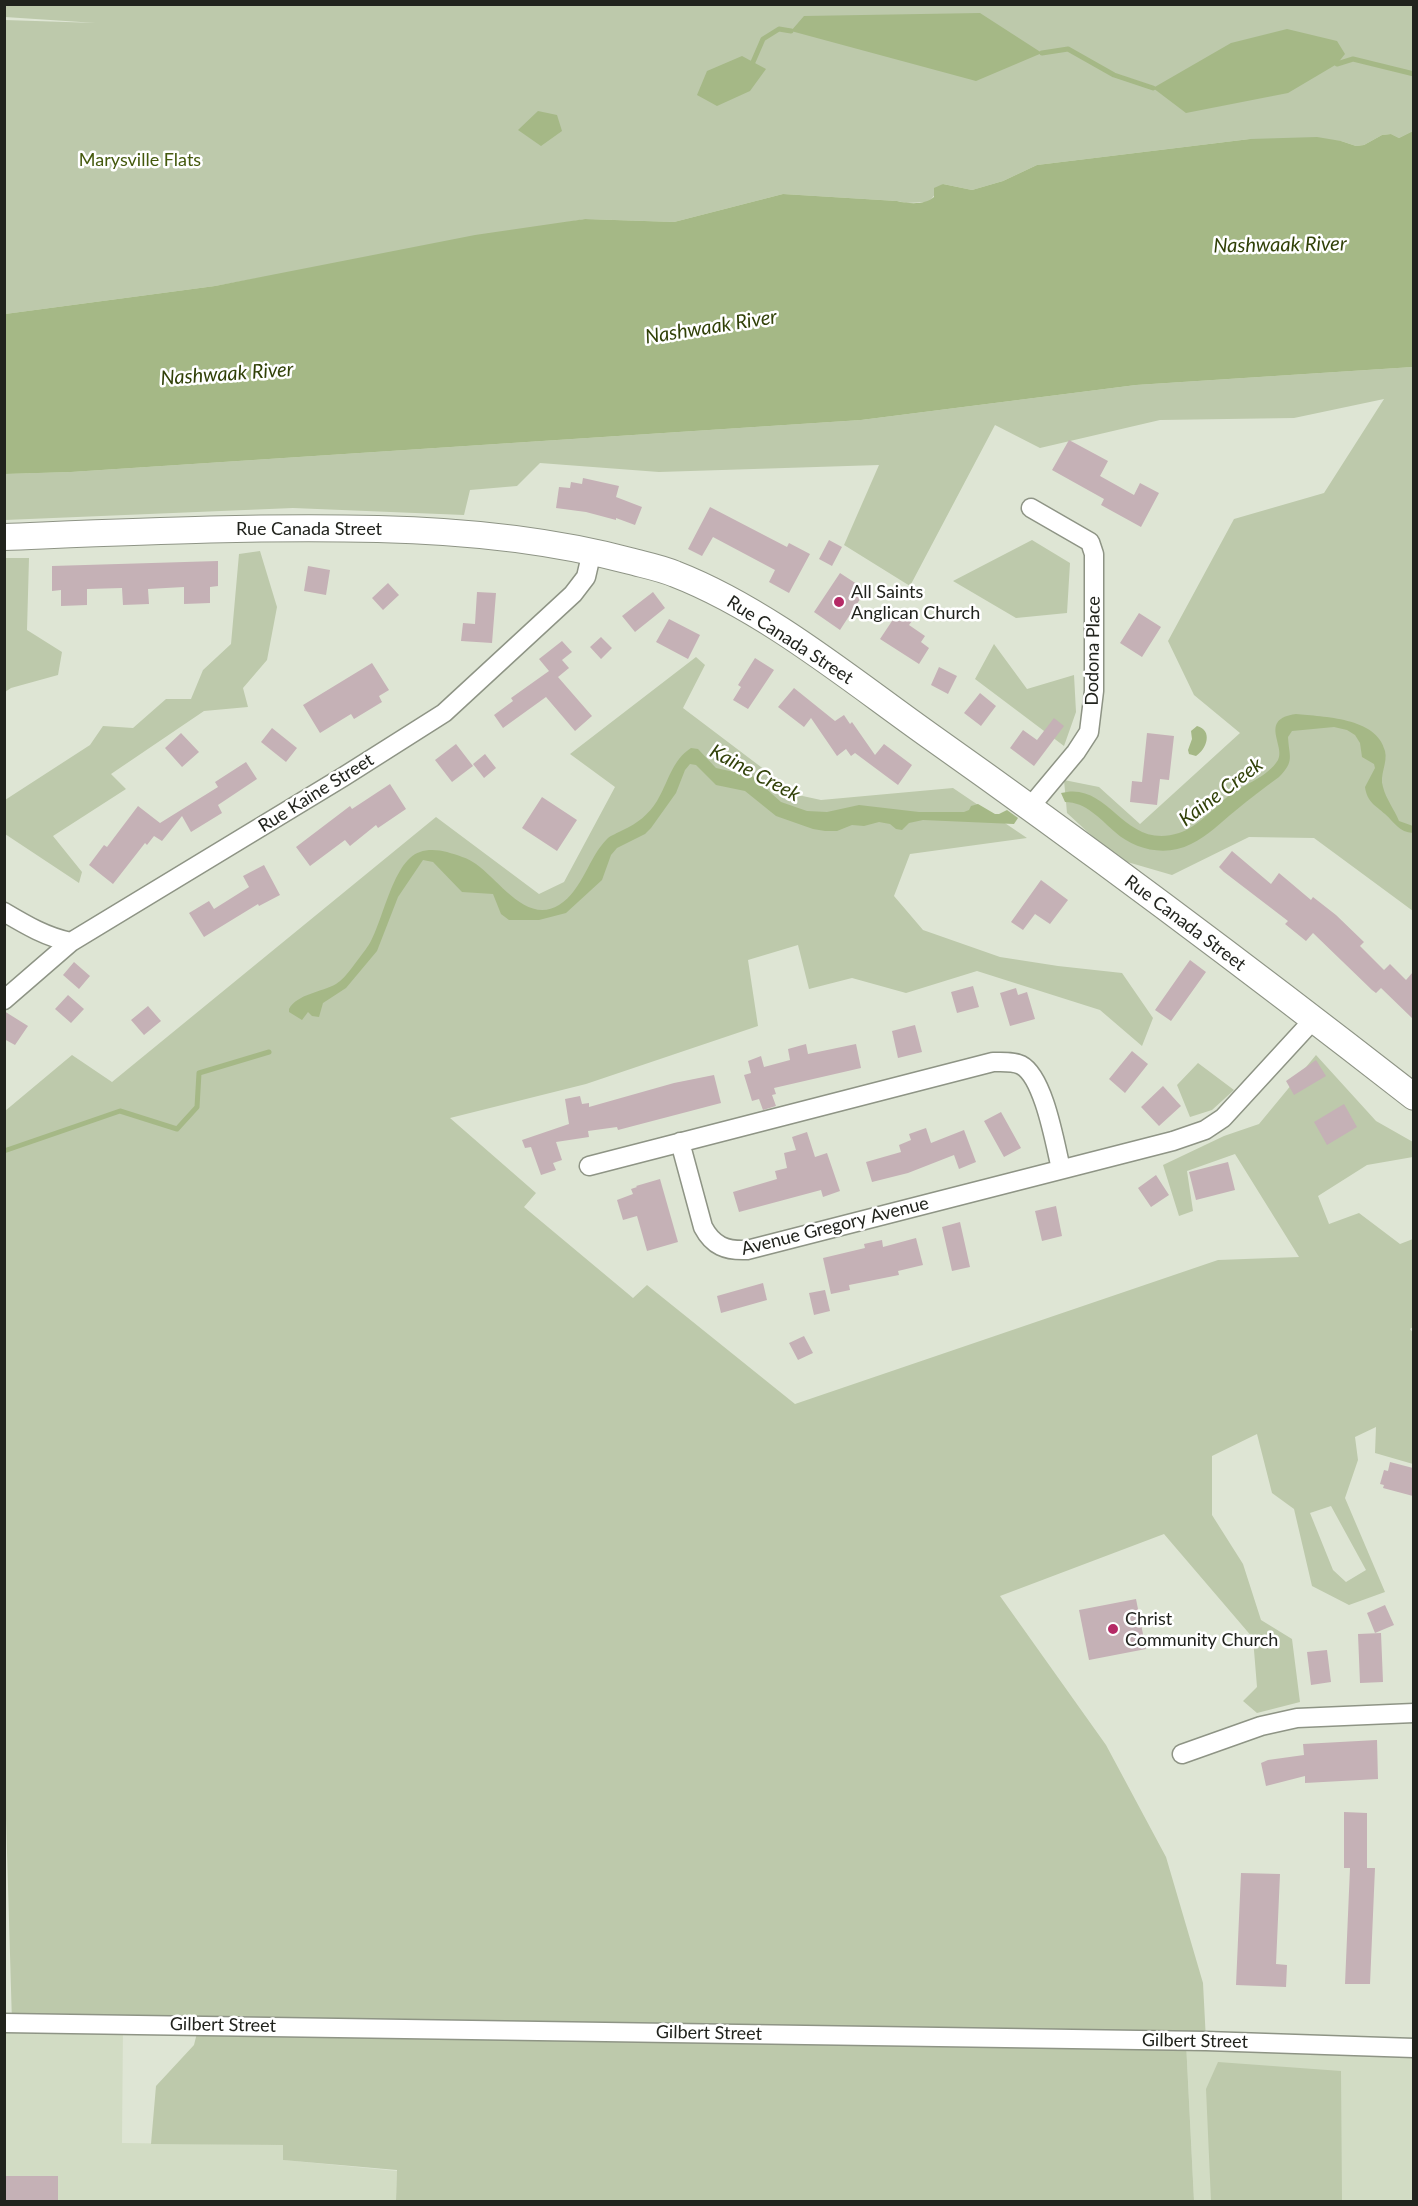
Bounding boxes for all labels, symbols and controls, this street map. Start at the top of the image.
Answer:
park label: Marysville Flats [79,149,201,171]
water label: Nashwaak River [1213,232,1347,258]
water label: Nashwaak River [643,305,779,349]
water label: Nashwaak River [160,357,294,391]
street label: Rue Canada Street [236,518,382,540]
place label: All Saints Anglican Church [851,581,980,624]
street label: Rue Canada Street [723,591,857,689]
marker: All Saints Anglican Church [832,595,846,609]
street label: Dodona Place [1081,596,1105,706]
water label: Kaine Creek [706,739,804,807]
street label: Rue Kaine Street [254,749,378,837]
water label: Kaine Creek [1174,753,1268,831]
street label: Rue Canada Street [1120,870,1250,976]
street label: Avenue Gregory Avenue [739,1192,931,1260]
place label: Christ Community Church [1125,1608,1278,1650]
marker: Christ Community Church [1106,1622,1120,1636]
street label: Gilbert Street [170,2013,276,2037]
street label: Gilbert Street [656,2021,762,2045]
street label: Gilbert Street [1142,2029,1248,2053]

